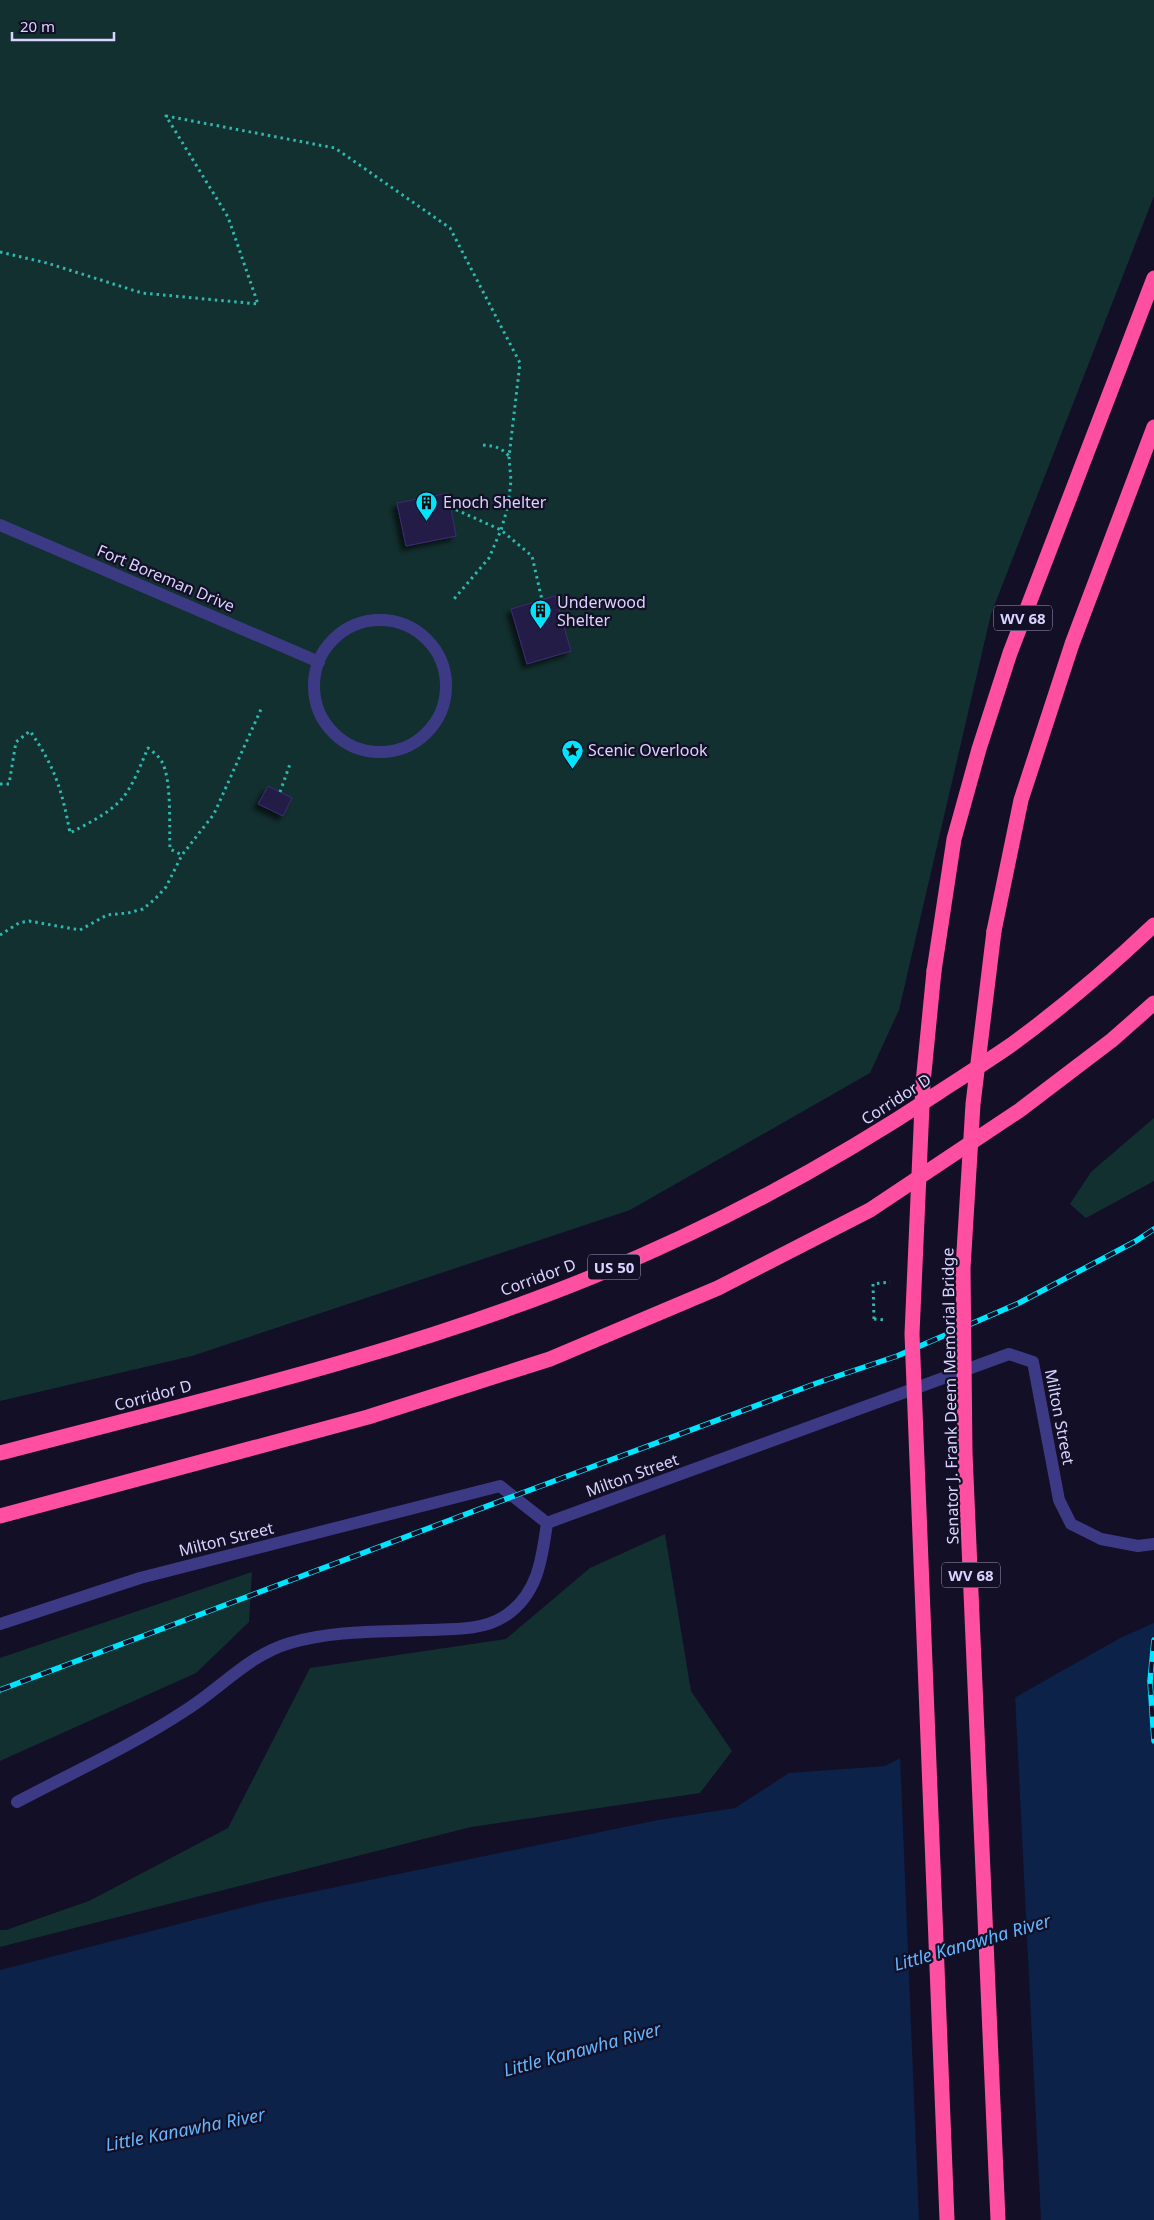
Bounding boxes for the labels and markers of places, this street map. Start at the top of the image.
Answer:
building icon: Enoch Shelter [415,490,439,521]
place label: Enoch Shelter [443,491,547,513]
place label: Underwood Shelter [557,591,646,631]
building icon: Underwood Shelter [529,599,553,630]
place icon: Scenic Overlook [560,738,584,769]
place label: Scenic Overlook [588,739,708,761]

